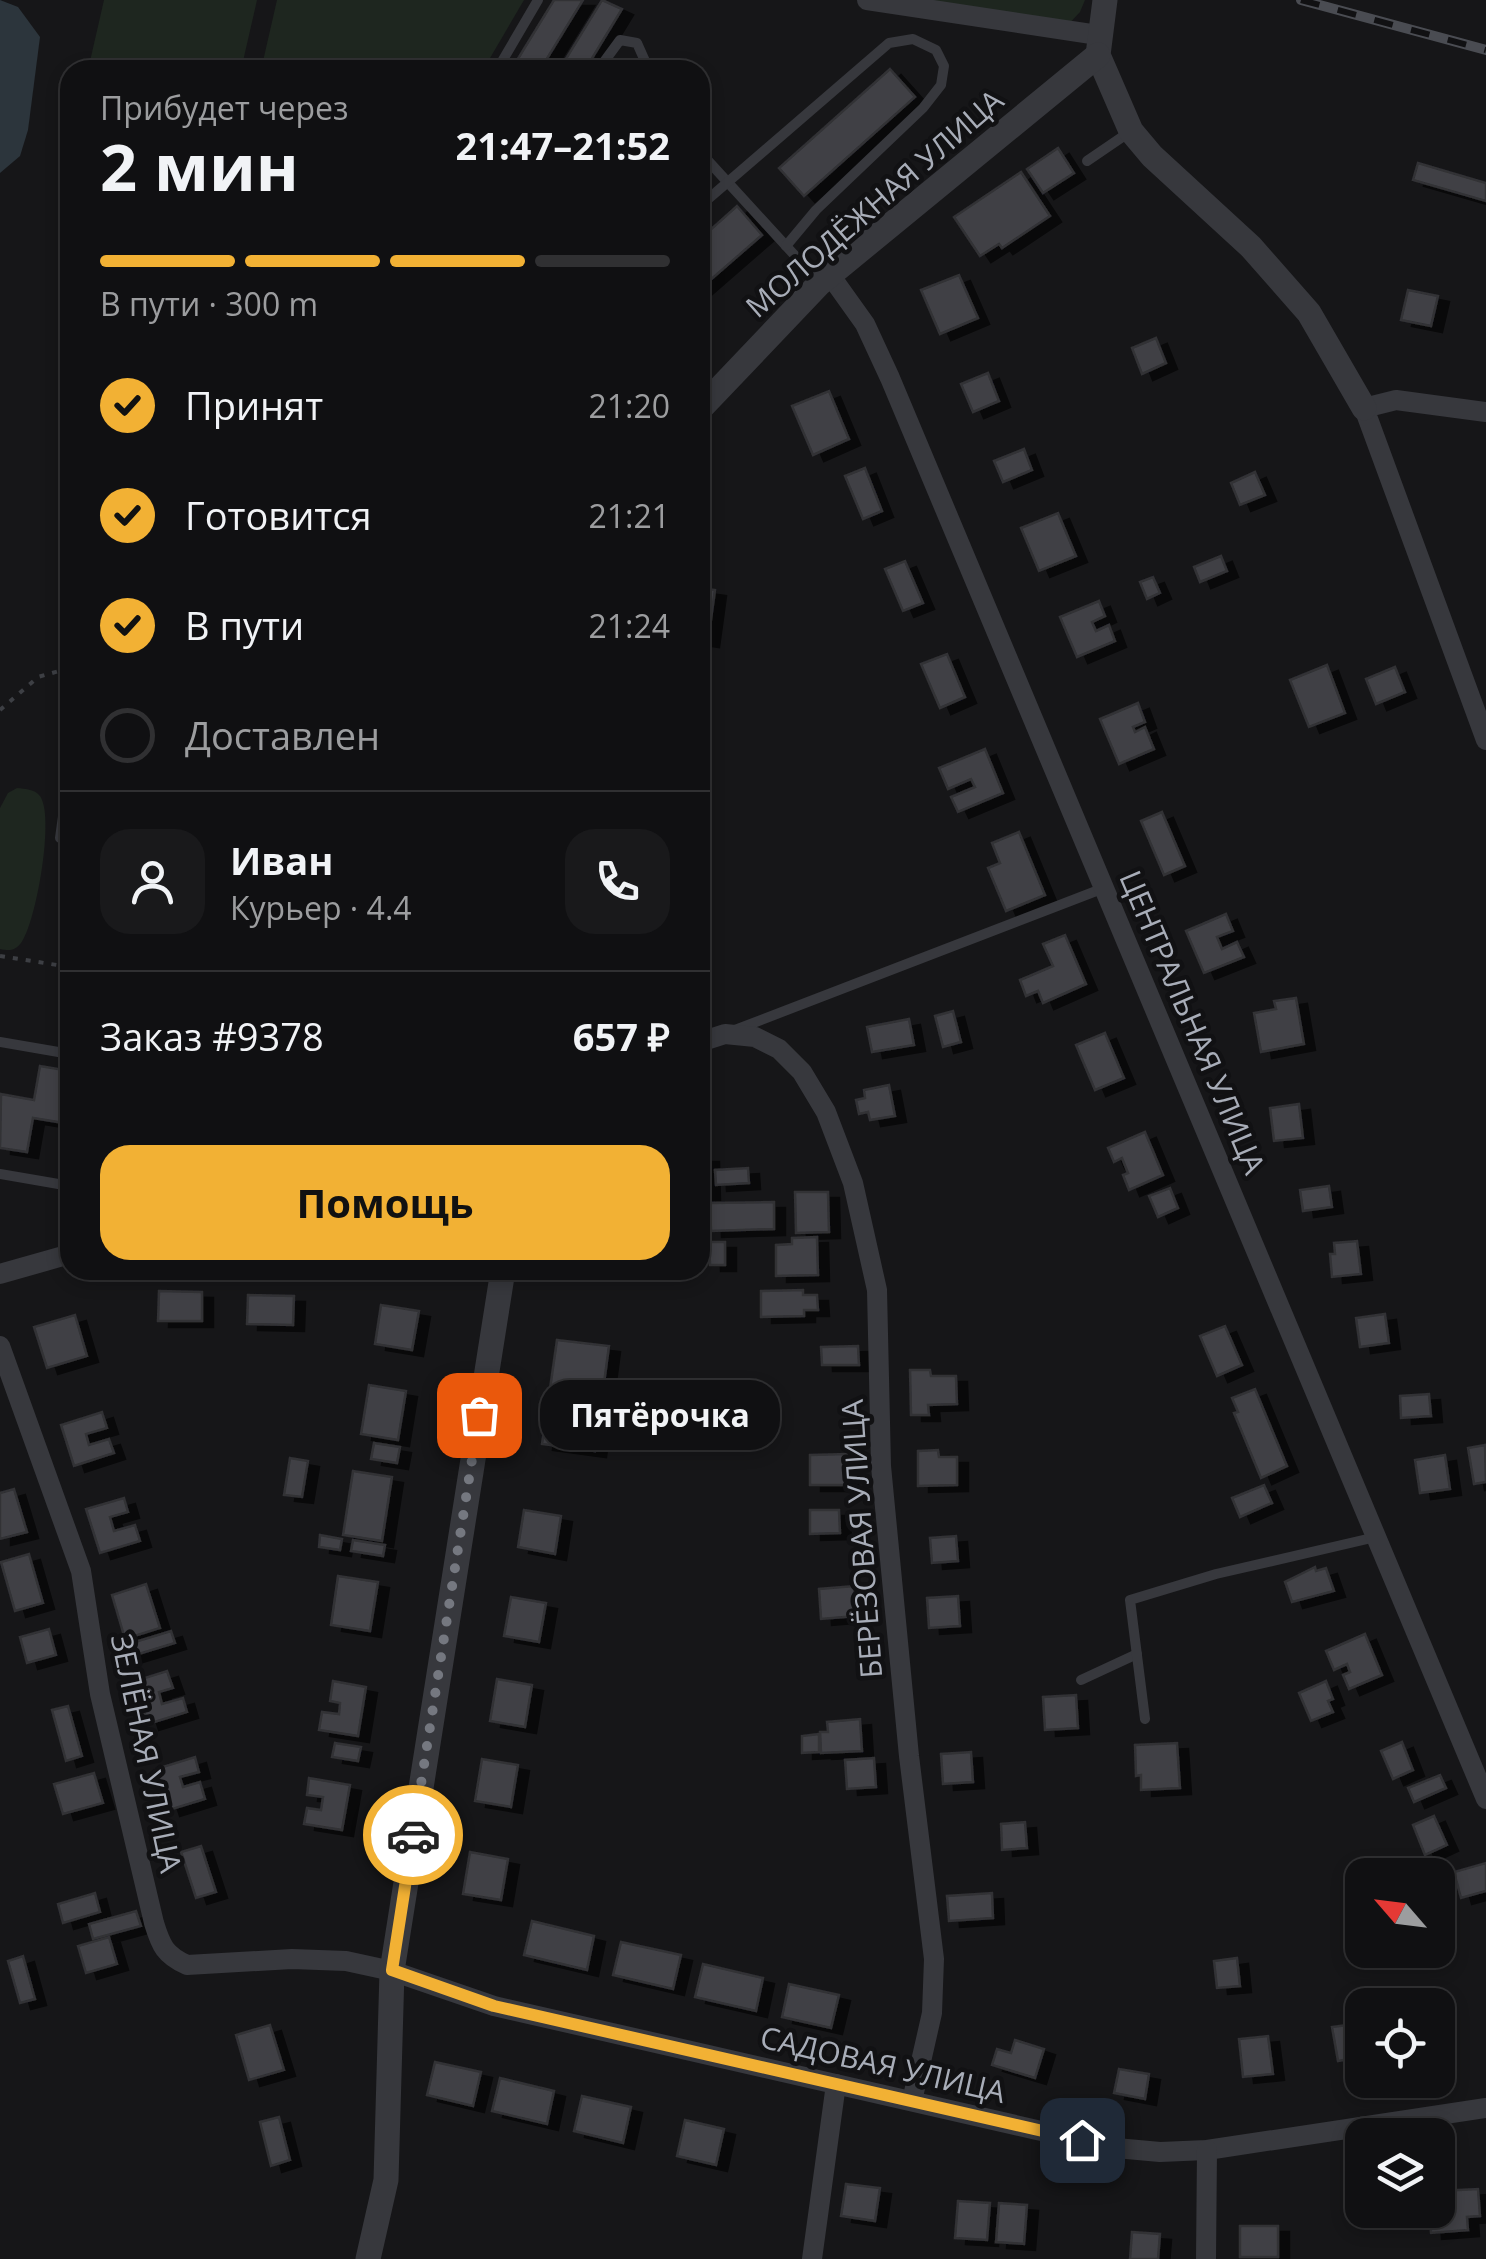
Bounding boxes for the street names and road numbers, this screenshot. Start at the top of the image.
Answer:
street label: МОЛОДЁЖНАЯ УЛИЦА [737,80,1011,326]
street label: ЦЕНТРАЛЬНАЯ УЛИЦА [1110,864,1276,1180]
street label: БЕРЁЗОВАЯ УЛИЦА [831,1398,891,1680]
street label: ЗЕЛЁНАЯ УЛИЦА [102,1630,192,1876]
street label: САДОВАЯ УЛИЦА [756,2016,1010,2112]

